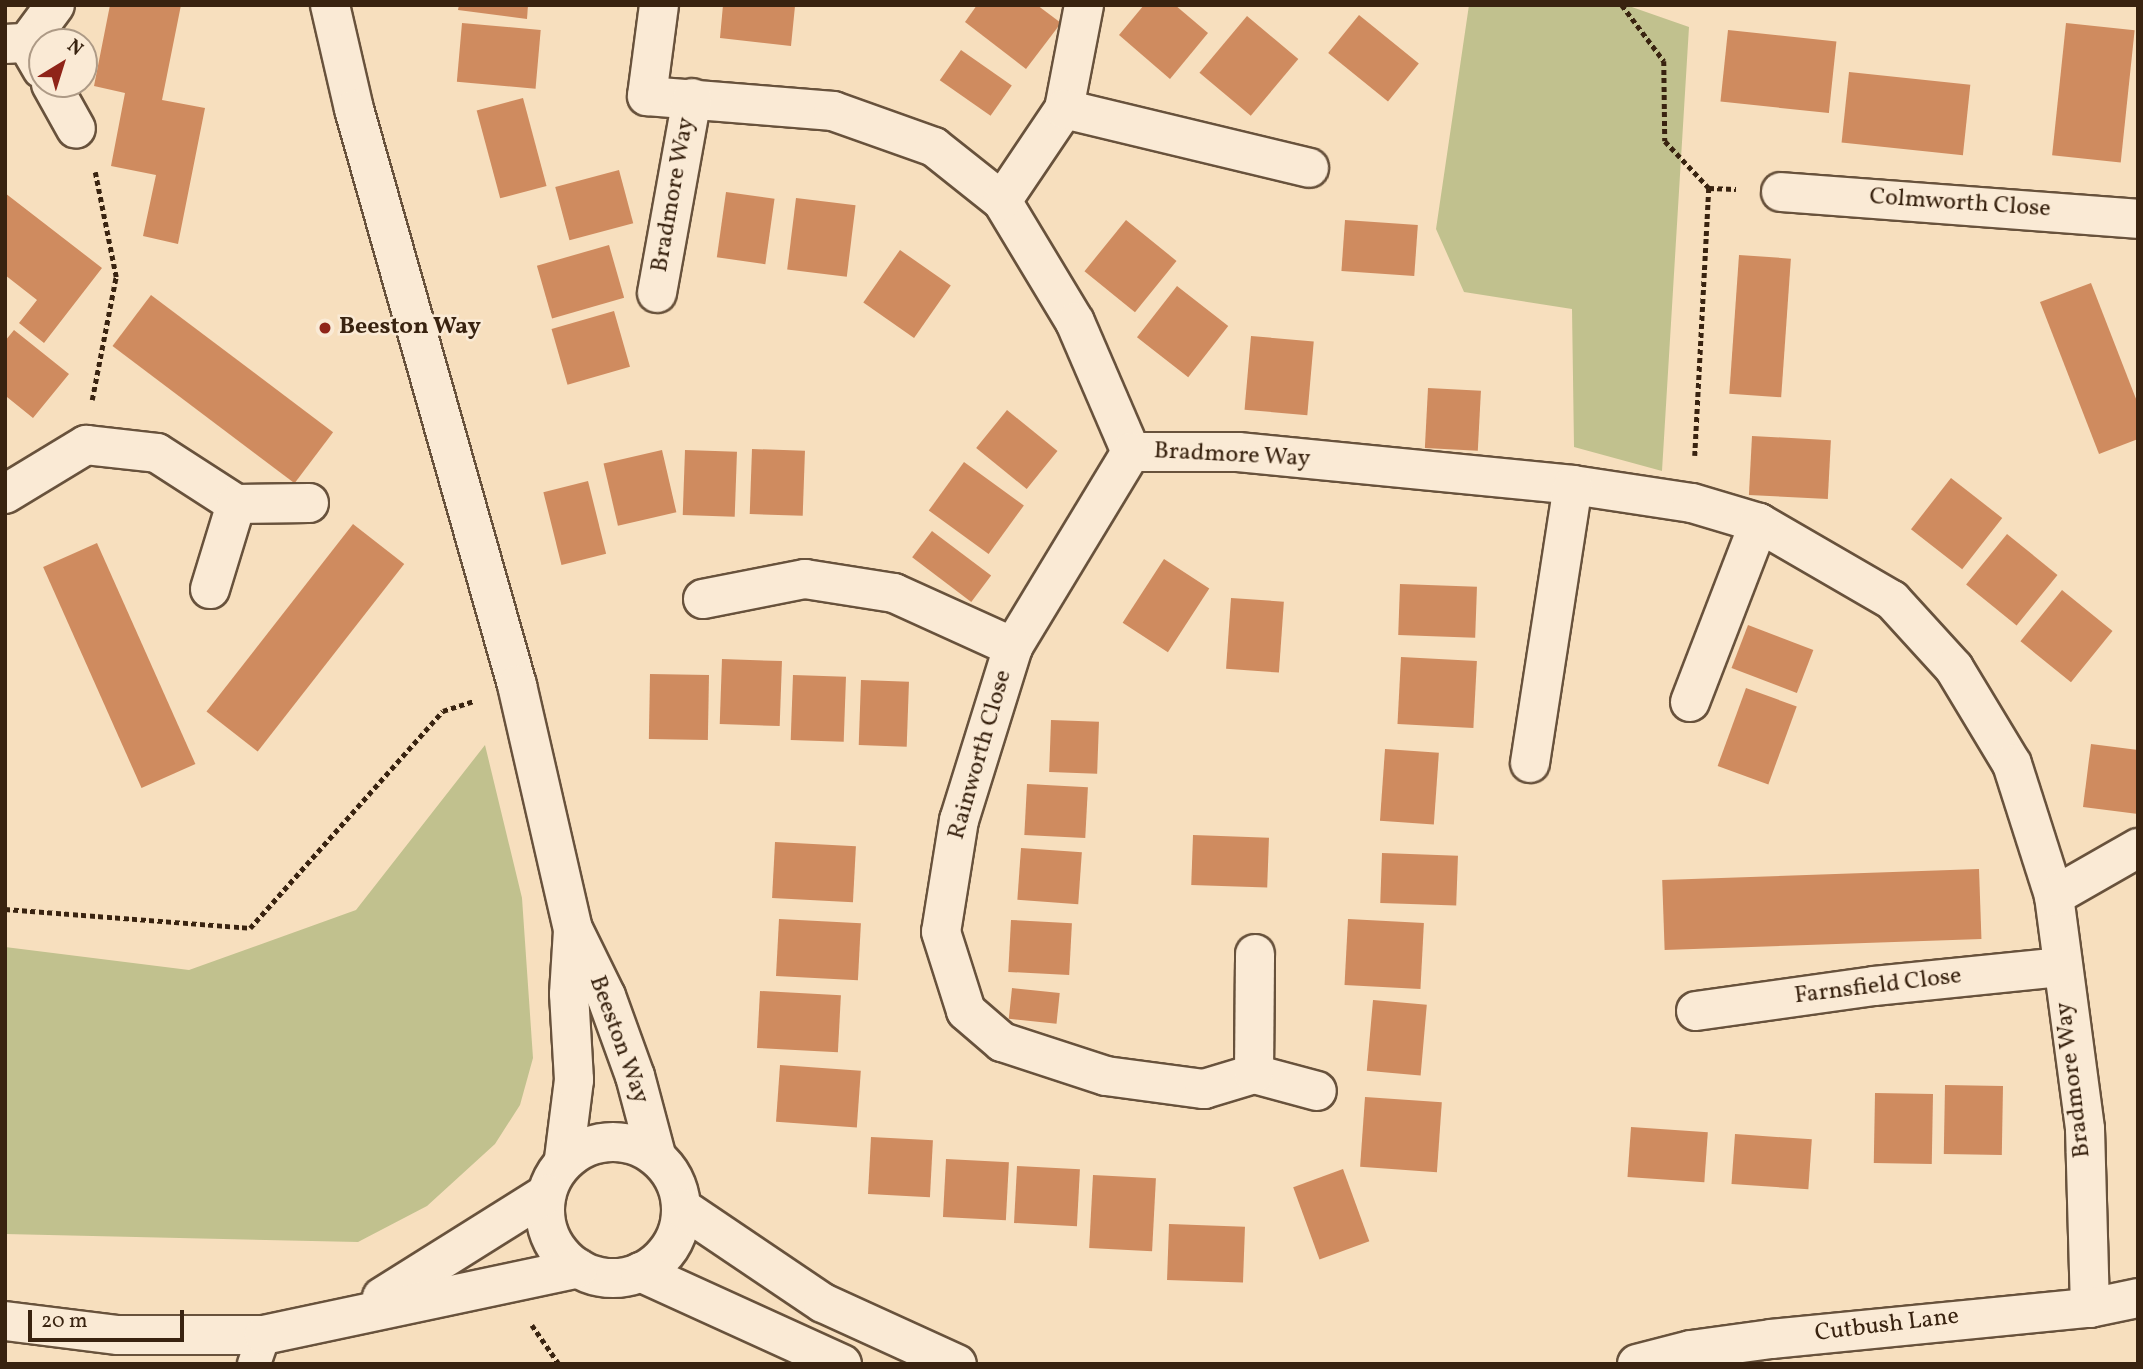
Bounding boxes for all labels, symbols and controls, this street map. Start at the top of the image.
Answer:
north arrow [28,28,98,98]
text: N [61,34,88,63]
street label: Bradmore Way [646,115,702,275]
street label: Colmworth Close [1868,183,2052,225]
place label: Beeston Way [339,314,481,342]
marker: Beeston Way [317,320,333,336]
street label: Bradmore Way [1153,438,1311,474]
street label: Rainworth Close [943,667,1019,843]
street label: Farnsfield Close [1793,962,1963,1012]
street label: Beeston Way [581,972,655,1108]
street label: Bradmore Way [2050,1000,2098,1160]
scale bar [32,1296,187,1340]
street label: Cutbush Lane [1813,1303,1961,1349]
text: 20 m [41,1307,87,1336]

